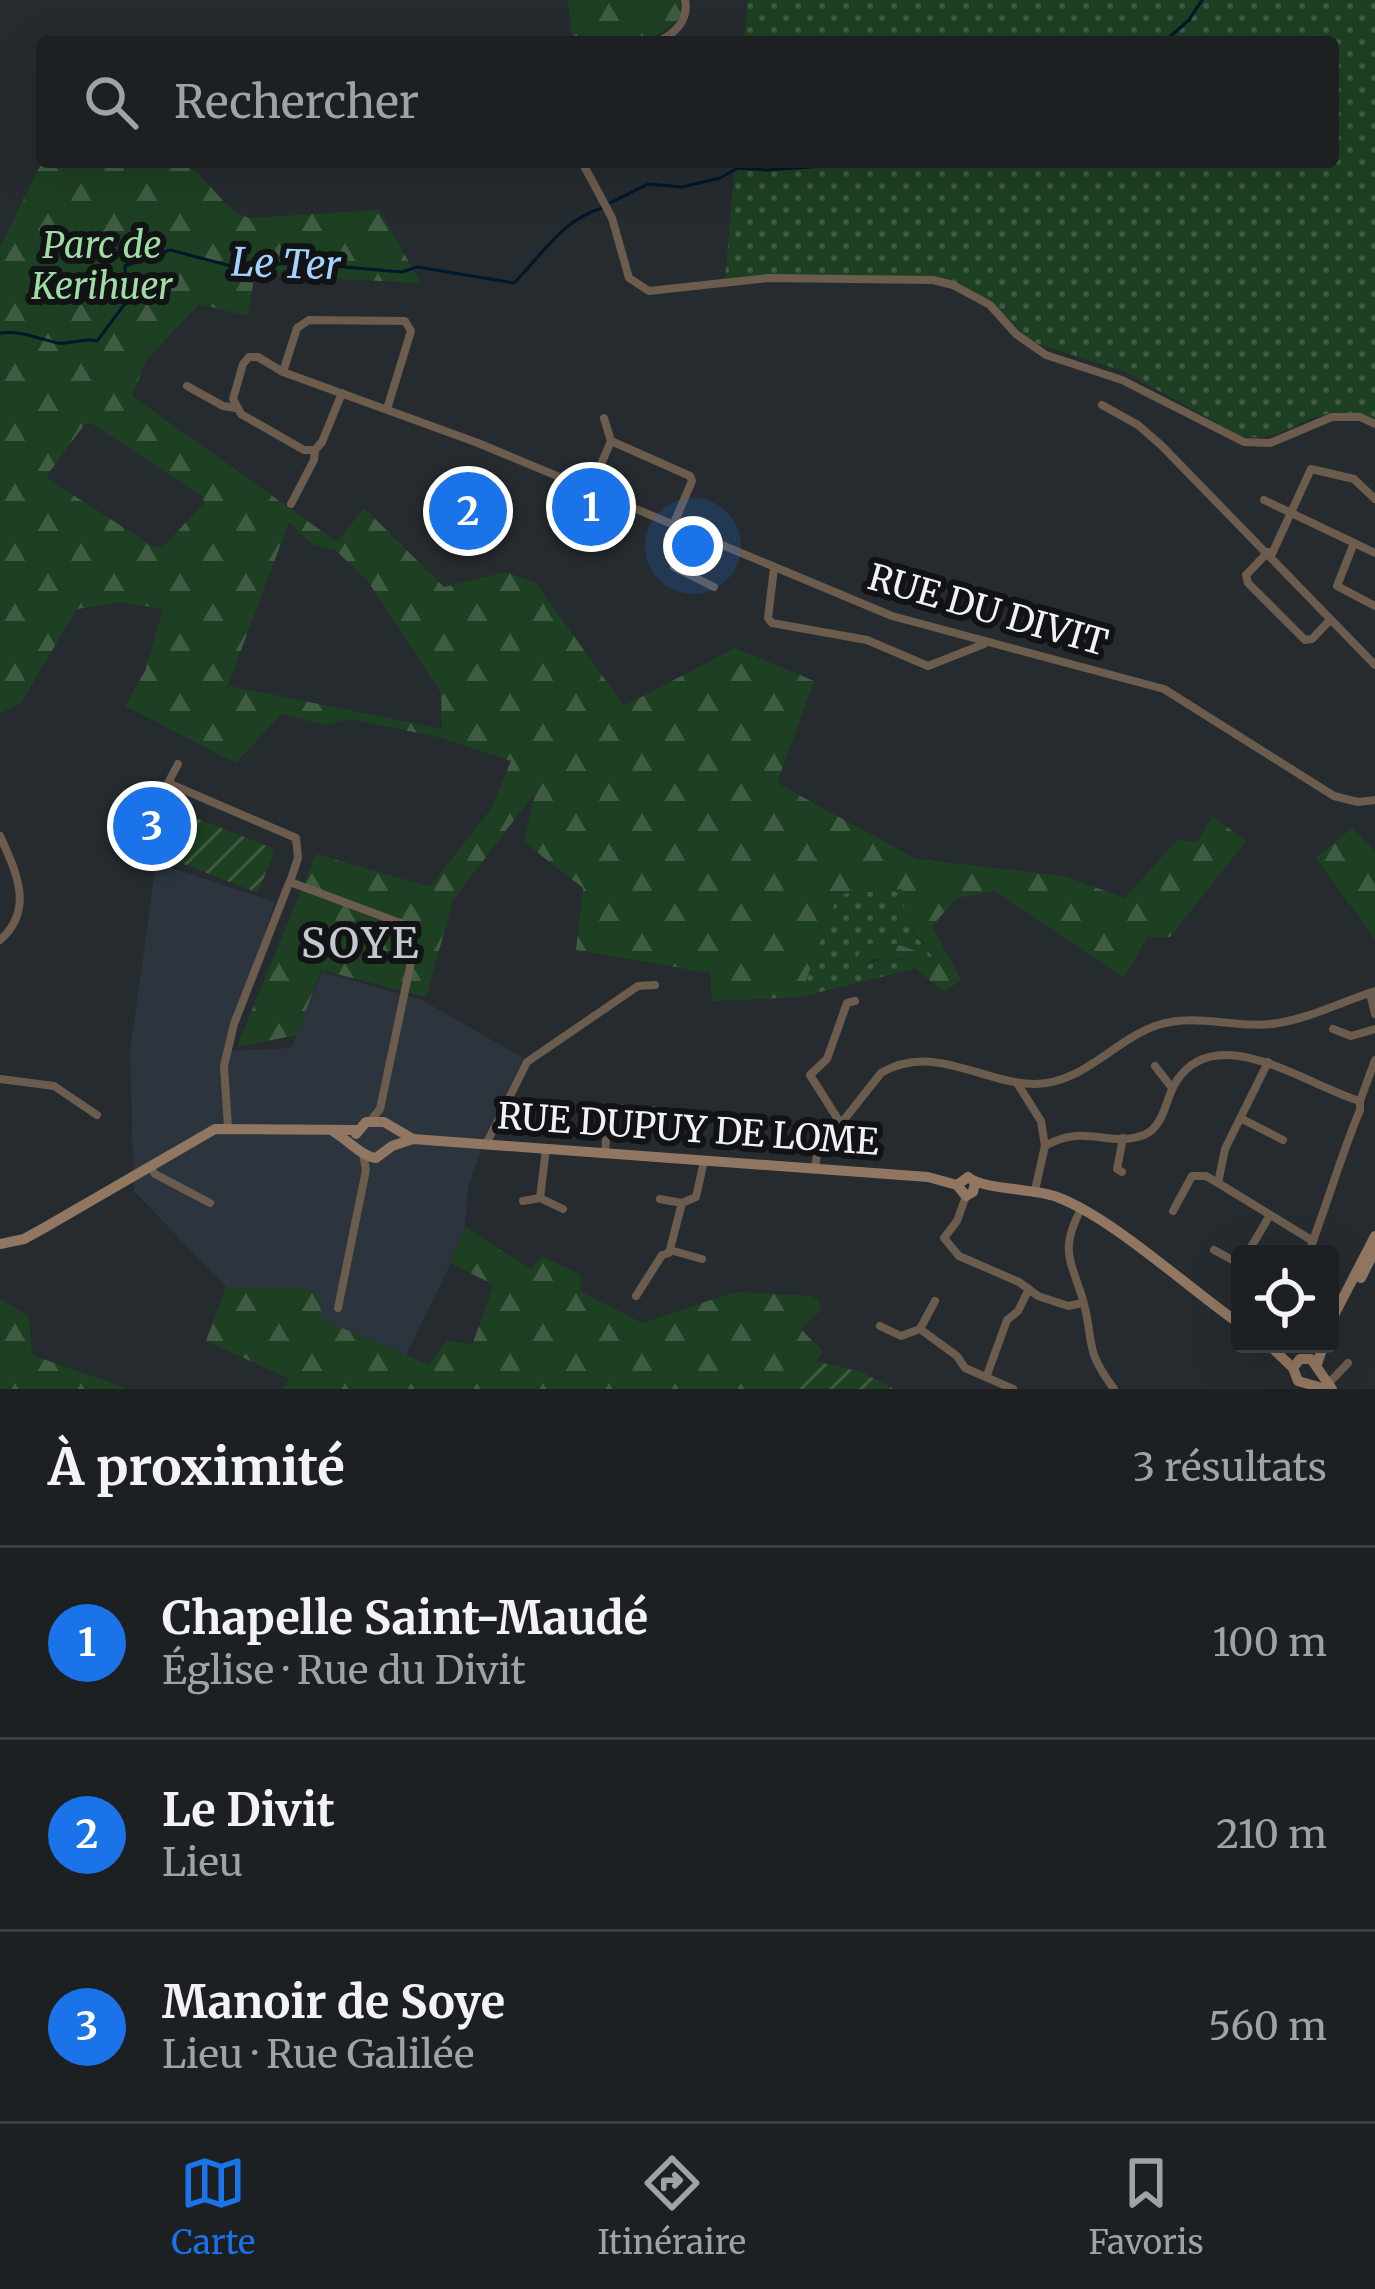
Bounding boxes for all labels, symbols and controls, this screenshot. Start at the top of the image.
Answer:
search box [36,36,1339,168]
icon: search [78,69,144,135]
text: Rechercher [174,74,419,130]
park label: Parc de Kerihuer [30,223,174,309]
water label: Le Ter [230,238,343,290]
pin: 1 [552,462,630,552]
pin: 2 [429,466,507,556]
your location [663,516,723,576]
street label: RUE DU DIVIT [863,554,1113,666]
pin: 3 [113,781,191,871]
district label: SOYE [301,917,421,969]
street label: RUE DUPUY DE LOME [496,1093,880,1165]
map controls [1231,1245,1339,1353]
button: locate [1231,1245,1339,1353]
text: À proximité [48,1435,345,1499]
text: 3 résultats [1133,1443,1327,1492]
text: Chapelle Saint-Maudé [162,1590,648,1646]
text: 1 [78,1618,96,1667]
text: 100 m [1212,1618,1327,1667]
text: Église · Rue du Divit [162,1646,526,1695]
text: Le Divit [162,1782,335,1838]
text: 2 [76,1810,98,1859]
text: 210 m [1216,1810,1327,1859]
text: Lieu [162,1838,243,1887]
text: Manoir de Soye [162,1974,505,2030]
text: 3 [76,2002,98,2051]
text: 560 m [1208,2002,1327,2051]
text: Lieu · Rue Galilée [162,2030,474,2079]
tab: Carte [171,2150,255,2263]
tab: Itinéraire [598,2150,746,2263]
tab: Favoris [1088,2150,1204,2263]

